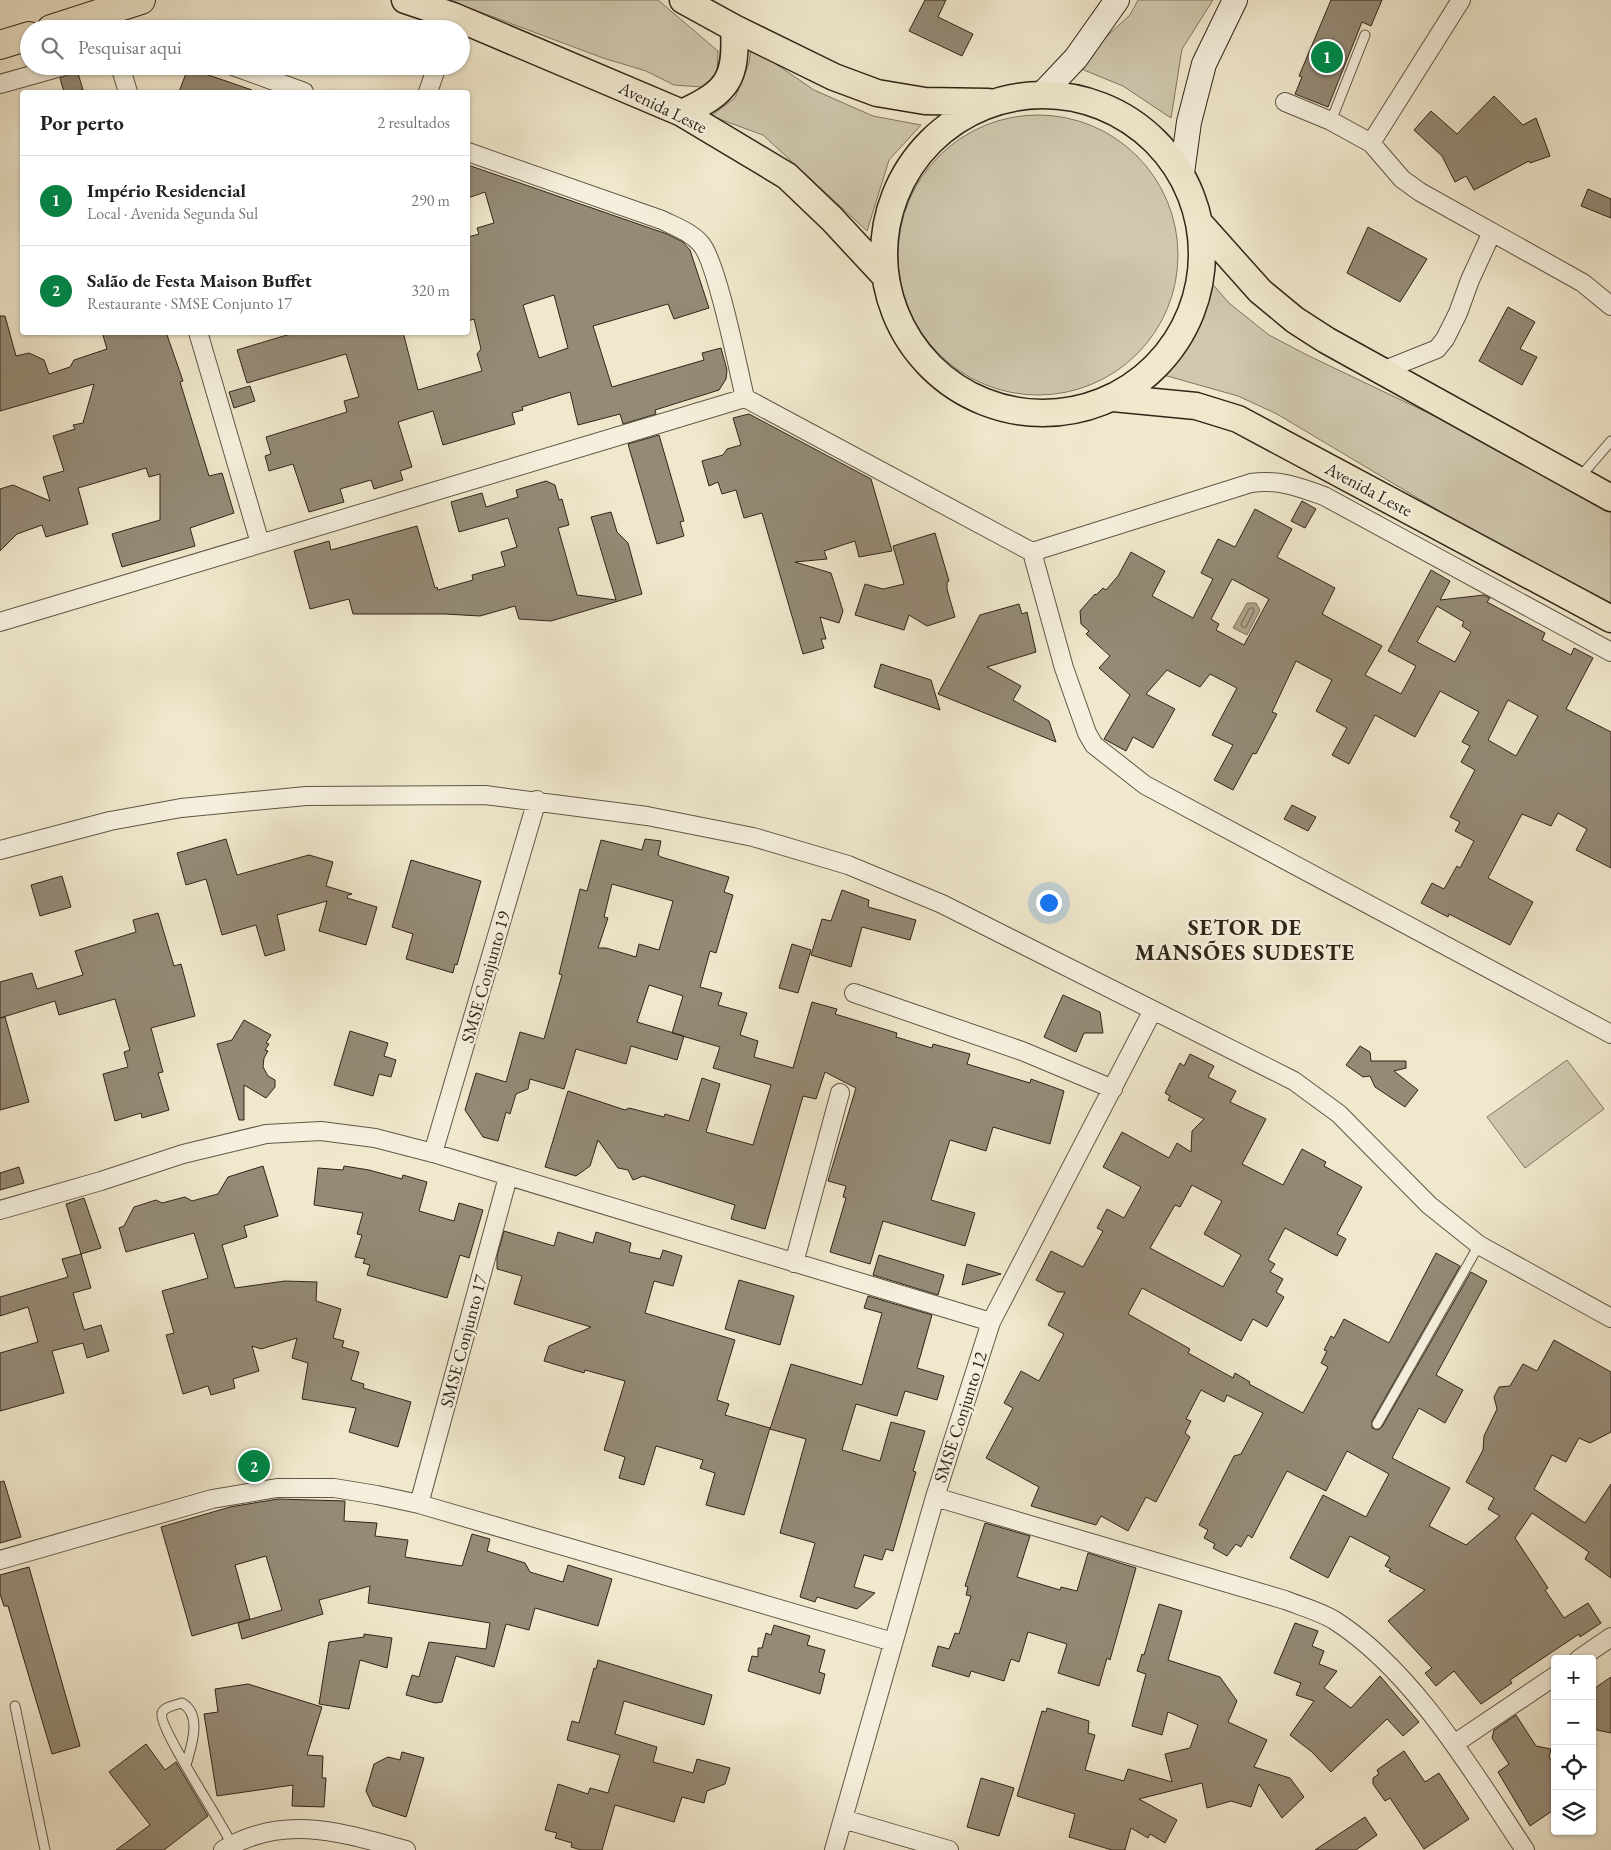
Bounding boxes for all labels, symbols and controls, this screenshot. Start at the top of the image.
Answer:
search box [20,20,470,75]
icon: search [38,34,66,62]
text: Pesquisar aqui [78,35,182,60]
pin: 1 [1311,38,1343,76]
street label: Avenida Leste [614,75,711,138]
text: Por perto [40,109,124,136]
text: 2 resultados [378,112,450,133]
text: Império Residencial [87,178,246,203]
text: 1 [52,190,60,211]
text: 290 m [411,190,450,211]
text: Local · Avenida Segunda Sul [87,203,258,224]
text: Salão de Festa Maison Buffet [87,268,312,293]
text: 2 [52,280,60,301]
text: 320 m [411,280,450,301]
text: Restaurante · SMSE Conjunto 17 [87,293,292,314]
street label: Avenida Leste [1321,456,1417,522]
your location [1036,890,1062,916]
street label: SMSE Conjunto 19 [455,908,515,1046]
district label: SETOR DE MANSÕES SUDESTE [1135,913,1355,967]
street label: SMSE Conjunto 17 [434,1272,492,1410]
street label: SMSE Conjunto 12 [928,1348,992,1485]
pin: 2 [238,1447,270,1485]
map controls [1551,1655,1596,1835]
button: + [1551,1655,1596,1700]
button: − [1551,1700,1596,1745]
button: locate [1551,1745,1596,1790]
button: layers [1551,1790,1596,1835]

